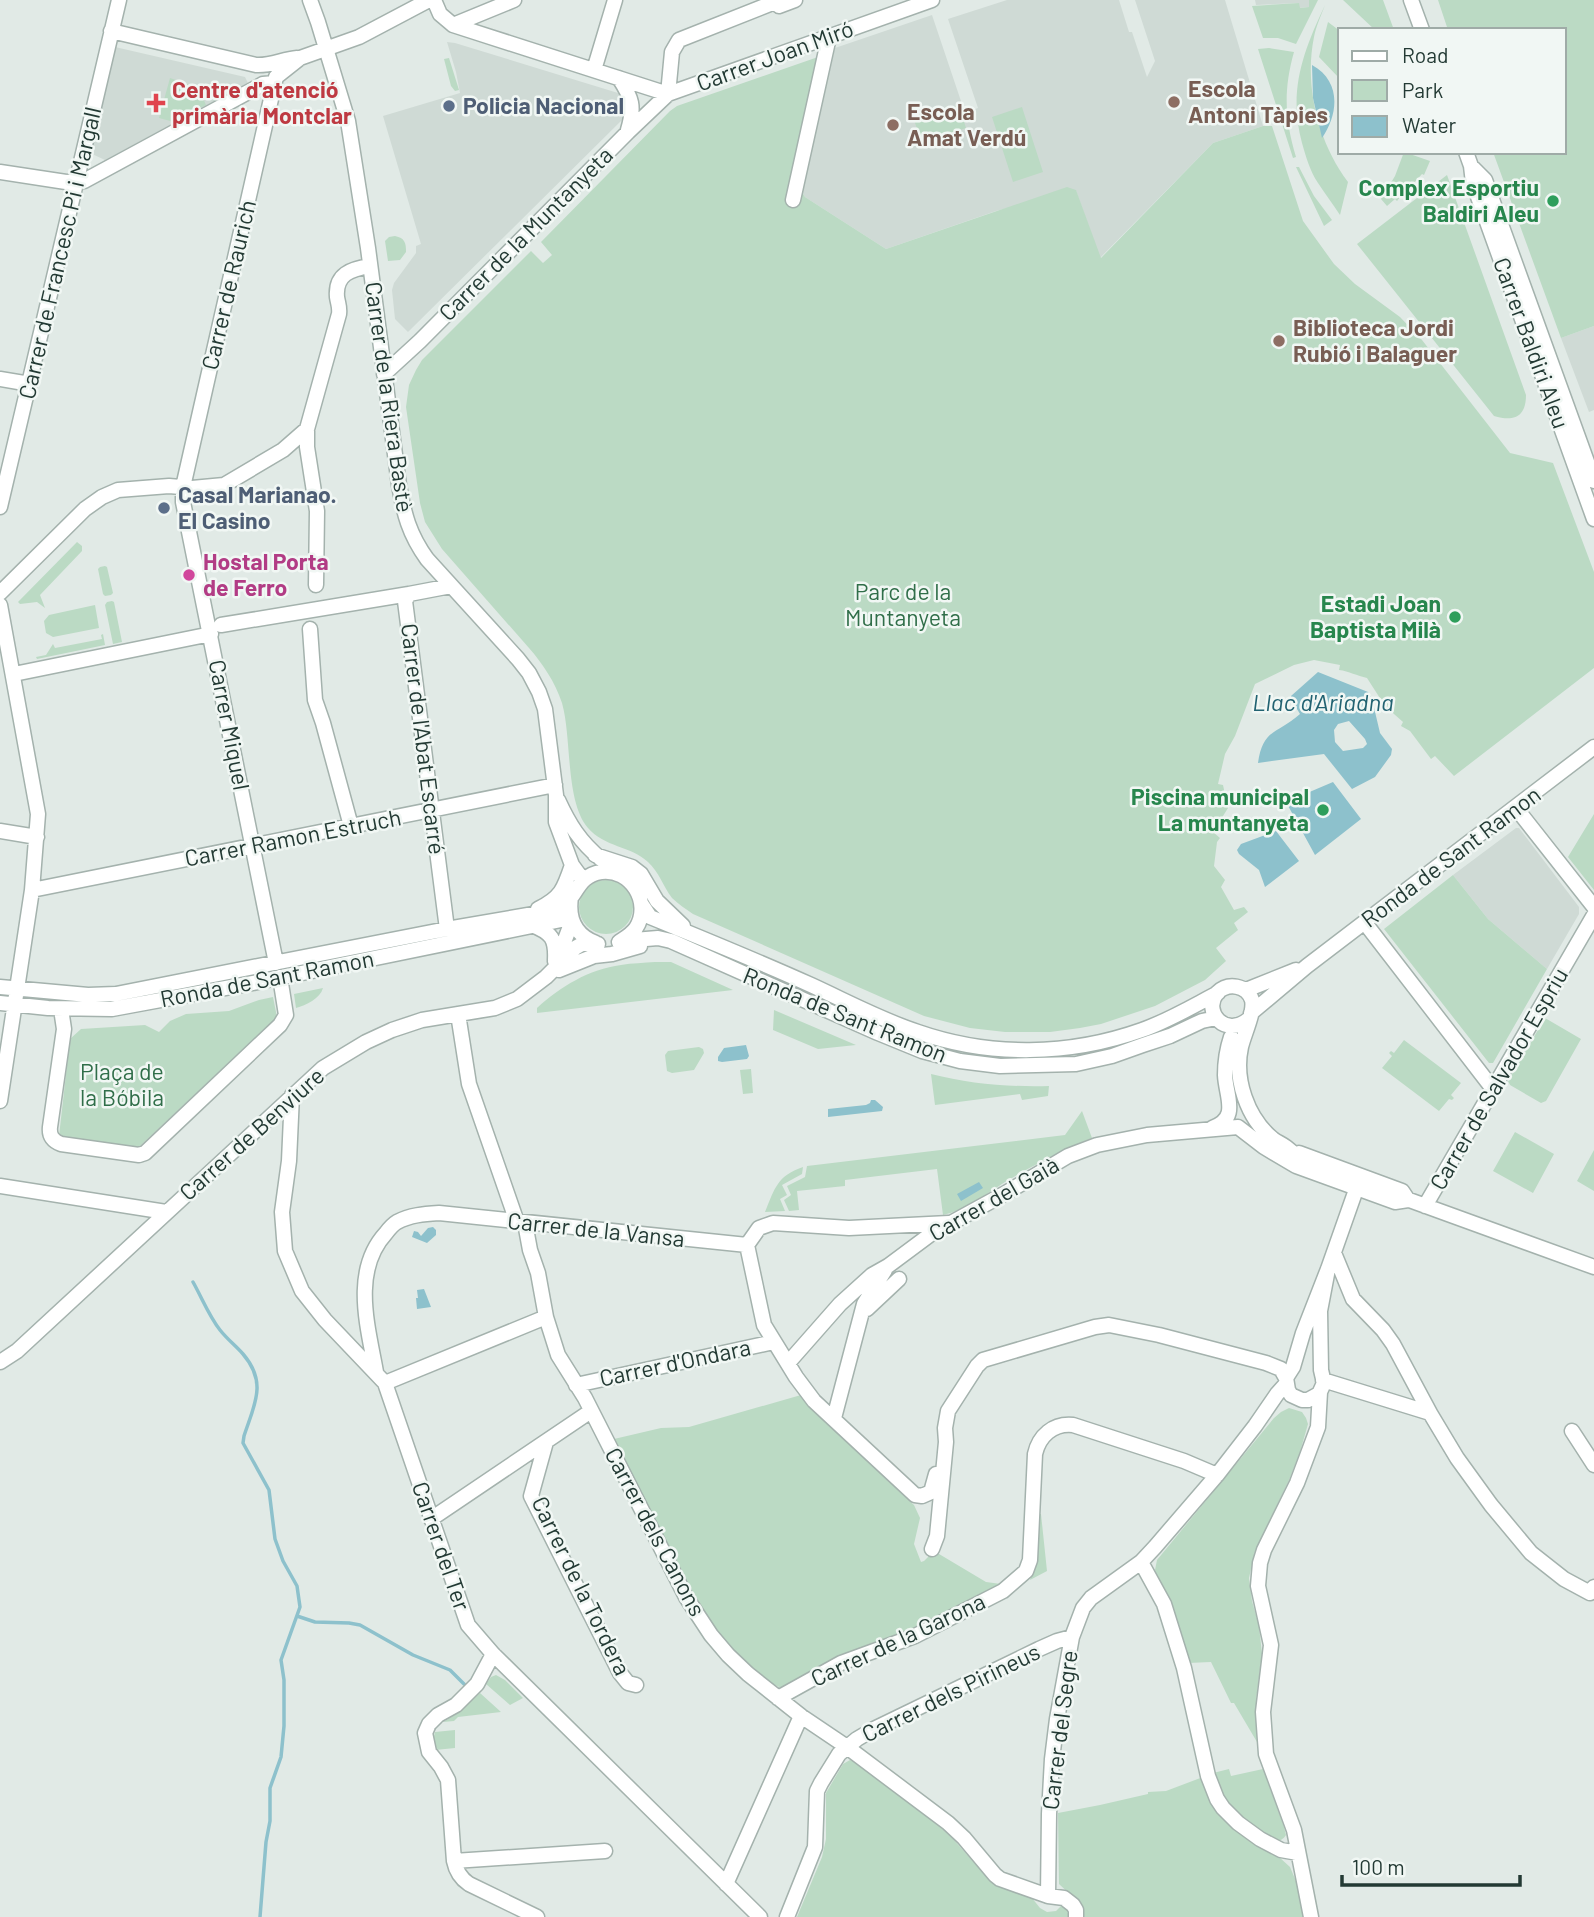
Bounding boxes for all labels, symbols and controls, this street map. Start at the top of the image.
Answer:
street label: Carrer Joan Miró [692,14,857,96]
legend [1338,28,1566,154]
text: Road [1402,42,1448,67]
place label: Escola Antoni Tàpies [1188,74,1328,128]
place label: Centre d'atenció primària Montclar [172,75,352,129]
text: Park [1402,77,1443,102]
place label: Policia Nacional [463,91,624,119]
marker: Centre d'atenció primària Montclar [146,93,166,113]
marker: Escola Antoni Tàpies [1166,94,1182,110]
place label: Escola Amat Verdú [907,97,1026,151]
marker: Policia Nacional [441,98,457,114]
street label: Carrer de Francesc Pi i Margall [12,104,106,402]
text: Water [1402,112,1457,137]
marker: Escola Amat Verdú [885,117,901,133]
street label: Carrer de la Muntanyeta [433,141,618,326]
place label: Complex Esportiu Baldiri Aleu [1358,173,1539,227]
marker: Complex Esportiu Baldiri Aleu [1545,193,1561,209]
street label: Carrer de Raurich [195,197,261,372]
street label: Carrer Baldiri Aleu [1488,253,1576,432]
street label: Carrer de la Riera Bastè [360,280,420,514]
place label: Biblioteca Jordi Rubió i Balaguer [1293,313,1457,367]
marker: Biblioteca Jordi Rubió i Balaguer [1271,333,1287,349]
place label: Casal Marianao. El Casino [178,480,337,534]
marker: Casal Marianao. El Casino [156,500,172,516]
place label: Hostal Porta de Ferro [203,547,329,601]
marker: Hostal Porta de Ferro [181,567,197,583]
park label: Parc de la Muntanyeta [845,577,961,631]
place label: Estadi Joan Baptista Milà [1310,589,1441,643]
marker: Estadi Joan Baptista Milà [1447,609,1463,625]
street label: Carrer de l'Abat Escarré [396,622,452,856]
street label: Carrer Miquel [204,657,256,792]
water label: Llac d'Ariadna [1252,687,1394,716]
street label: Ronda de Sant Ramon [1355,780,1546,933]
place label: Piscina municipal La muntanyeta [1131,782,1309,836]
street label: Carrer Ramon Estruch [182,802,403,872]
marker: Piscina municipal La muntanyeta [1315,802,1331,818]
street label: Ronda de Sant Ramon [158,944,376,1012]
street label: Ronda de Sant Ramon [739,960,951,1068]
street label: Carrer de Salvador Espriu [1423,962,1573,1195]
park label: Plaça de la Bóbila [80,1057,164,1111]
street label: Carrer de Benviure [173,1061,330,1206]
street label: Carrer del Gaià [924,1150,1063,1247]
street label: Carrer de la Vansa [506,1206,686,1252]
street label: Carrer d'Ondara [597,1332,753,1392]
street label: Carrer dels Canons [600,1442,712,1621]
street label: Carrer del Ter [407,1478,477,1614]
street label: Carrer de la Tordera [526,1492,637,1680]
street label: Carrer de la Garona [806,1586,989,1692]
street label: Carrer dels Pirineus [857,1637,1044,1747]
street label: Carrer del Segre [1035,1648,1083,1811]
scale bar [1342,1843,1520,1887]
text: 100 m [1352,1854,1405,1879]

